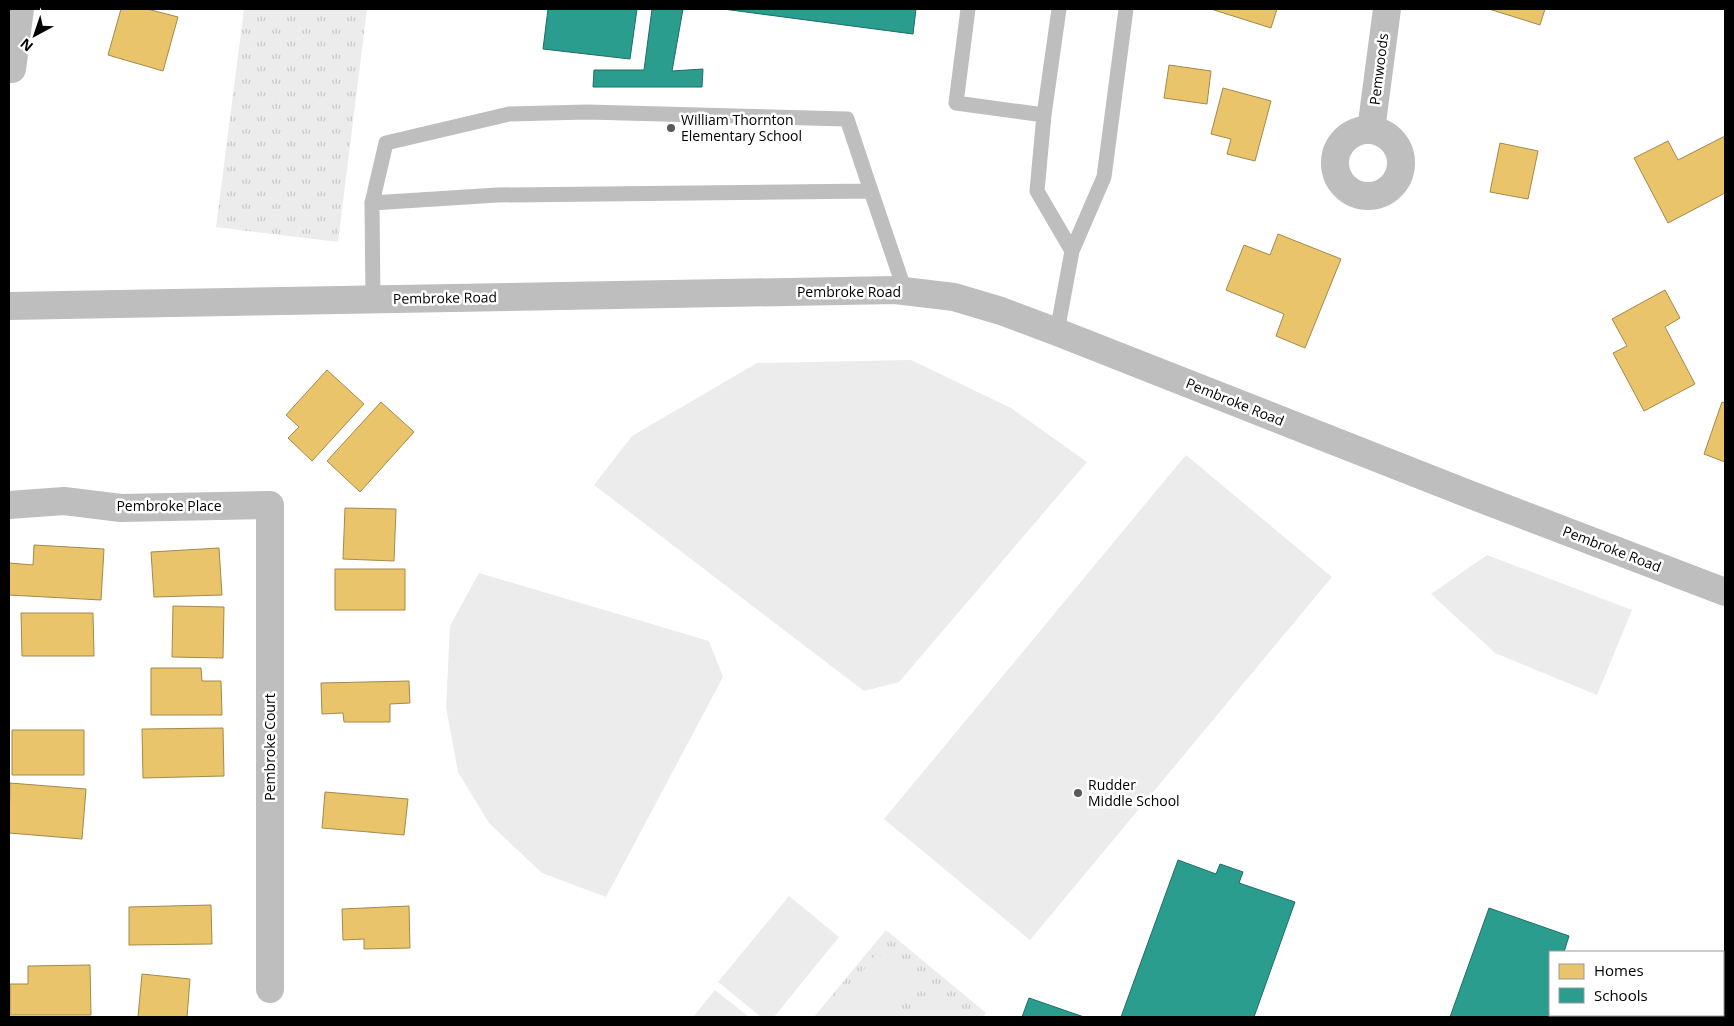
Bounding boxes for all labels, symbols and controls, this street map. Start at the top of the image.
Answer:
north arrow [10,10,60,60]
street label: Pemwoods [1365,32,1392,106]
text: N [16,34,37,56]
place label: William Thornton Elementary School [681,110,802,145]
marker: William Thornton Elementary School [665,122,677,134]
street label: Pembroke Road [797,282,901,301]
street label: Pembroke Road [393,287,497,308]
street label: Pembroke Road [1183,373,1287,430]
street label: Pembroke Place [116,496,222,515]
street label: Pembroke Road [1560,521,1664,576]
street label: Pembroke Court [260,693,279,801]
place label: Rudder Middle School [1088,775,1180,810]
marker: Rudder Middle School [1072,787,1084,799]
legend [1549,951,1724,1016]
text: Homes [1594,960,1644,980]
text: Schools [1594,985,1648,1005]

